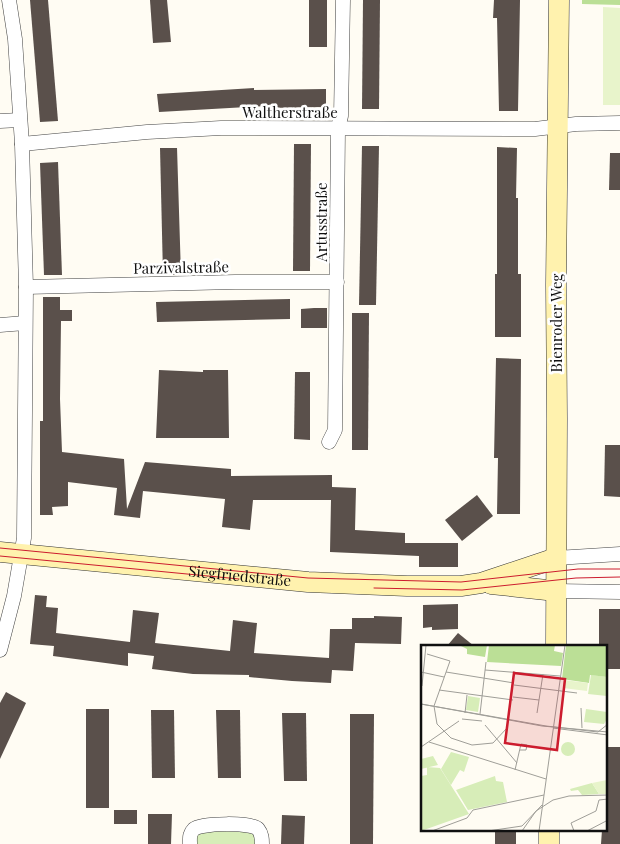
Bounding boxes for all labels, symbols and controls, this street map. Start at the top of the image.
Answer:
street label: Waltherstraße [241,102,338,122]
street label: Artusstraße [311,182,331,263]
street label: Parzivalstraße [133,256,229,278]
street label: Bienroder Weg [546,274,566,372]
street label: Siegfriedstraße [188,560,292,590]
inset map [421,645,608,832]

